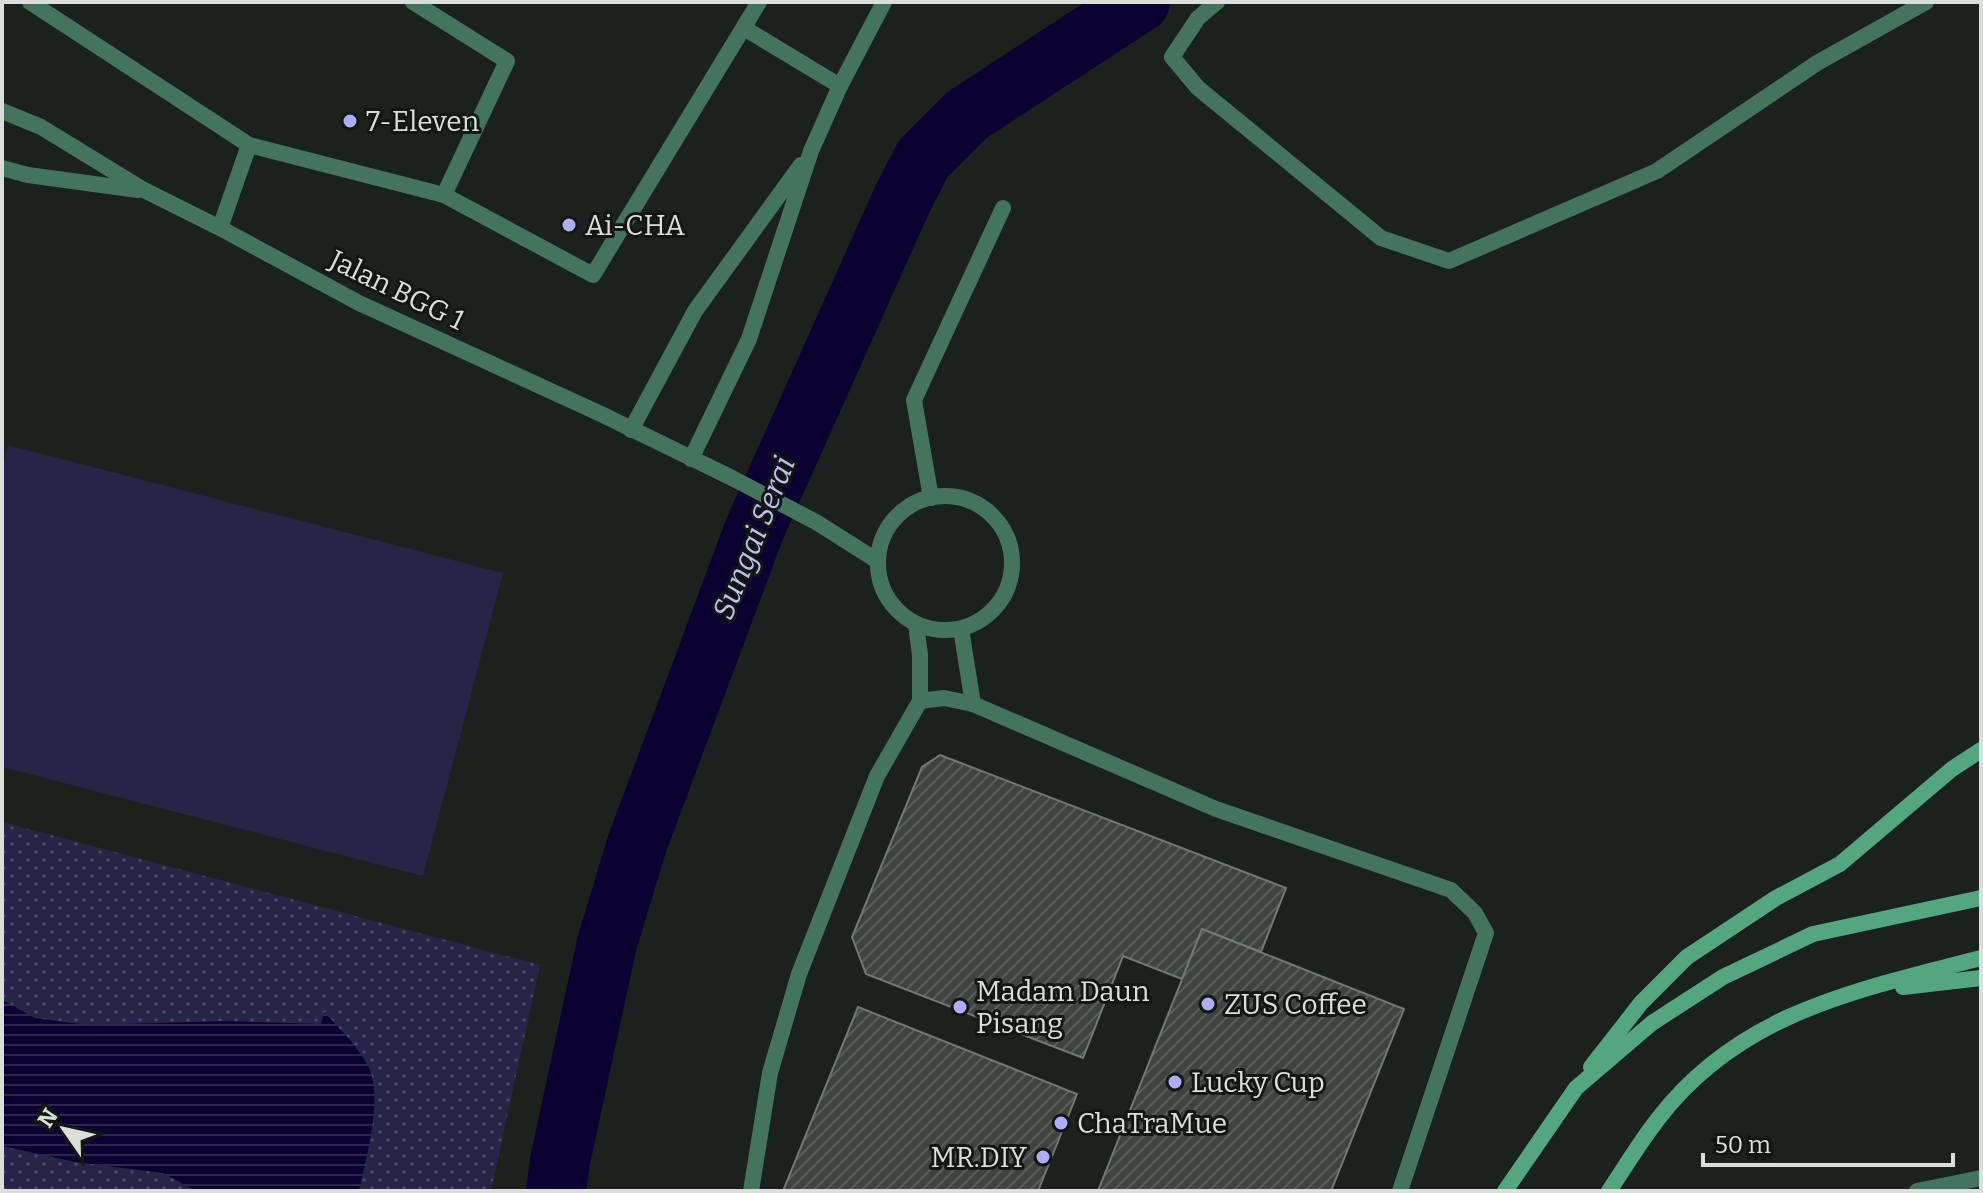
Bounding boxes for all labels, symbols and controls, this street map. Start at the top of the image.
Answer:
place label: 7-Eleven [366,105,480,138]
marker: 7-Eleven [341,112,359,130]
place label: Ai-CHA [585,209,685,242]
marker: Ai-CHA [560,216,578,234]
street label: Jalan BGG 1 [323,243,470,337]
water label: Sungai Serai [705,451,803,625]
place label: Madam Daun Pisang [976,975,1150,1040]
place label: ZUS Coffee [1224,988,1367,1021]
marker: ZUS Coffee [1199,995,1217,1013]
marker: Madam Daun Pisang [951,998,969,1016]
place label: Lucky Cup [1191,1066,1325,1099]
marker: Lucky Cup [1166,1073,1184,1091]
north arrow [24,1089,104,1169]
text: N [32,1103,64,1133]
place label: ChaTraMue [1077,1107,1227,1140]
marker: ChaTraMue [1052,1114,1070,1132]
scale bar [1703,1117,1953,1167]
text: 50 m [1715,1131,1771,1159]
place label: MR.DIY [930,1141,1027,1174]
marker: MR.DIY [1034,1148,1052,1166]

